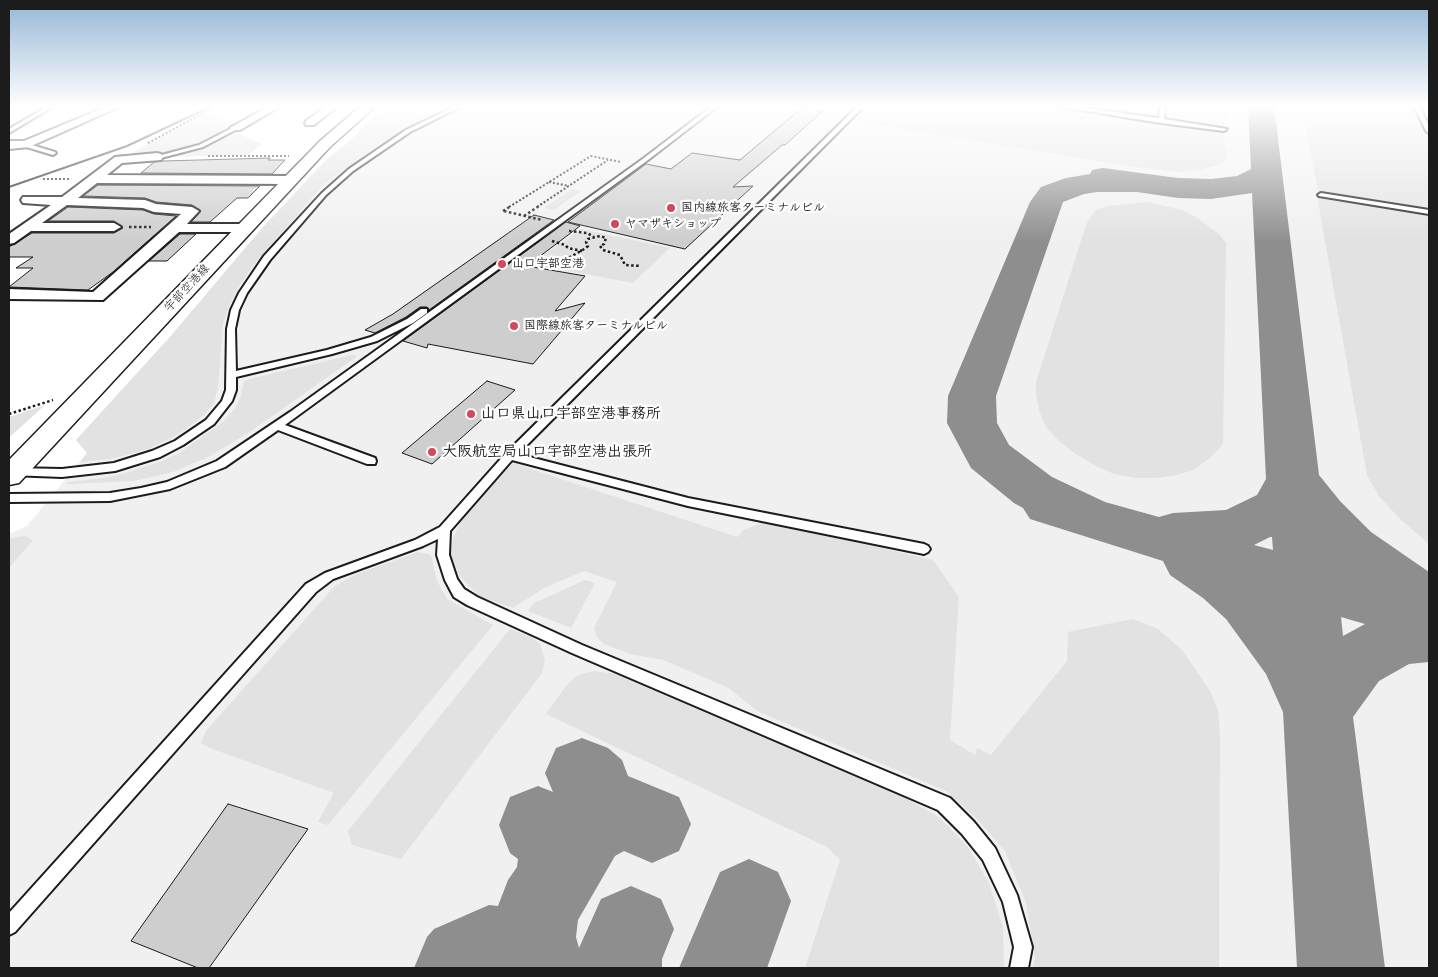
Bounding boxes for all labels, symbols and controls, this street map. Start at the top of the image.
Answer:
place label: 国内線旅客ターミナルビル [681,201,825,215]
marker: 国内線旅客ターミナルビル [665,202,677,214]
place label: ヤマザキショップ [625,217,721,231]
marker: ヤマザキショップ [609,218,621,230]
place label: 山口宇部空港 [512,257,584,271]
marker: 山口宇部空港 [496,258,508,270]
street label: 宇部空港線 [161,261,213,315]
place label: 国際線旅客ターミナルビル [524,319,668,333]
marker: 国際線旅客ターミナルビル [508,320,520,332]
place label: 山口県山口宇部空港事務所 [481,405,661,423]
marker: 山口県山口宇部空港事務所 [465,408,477,420]
place label: 大阪航空局山口宇部空港出張所 [442,443,652,461]
marker: 大阪航空局山口宇部空港出張所 [426,446,438,458]

